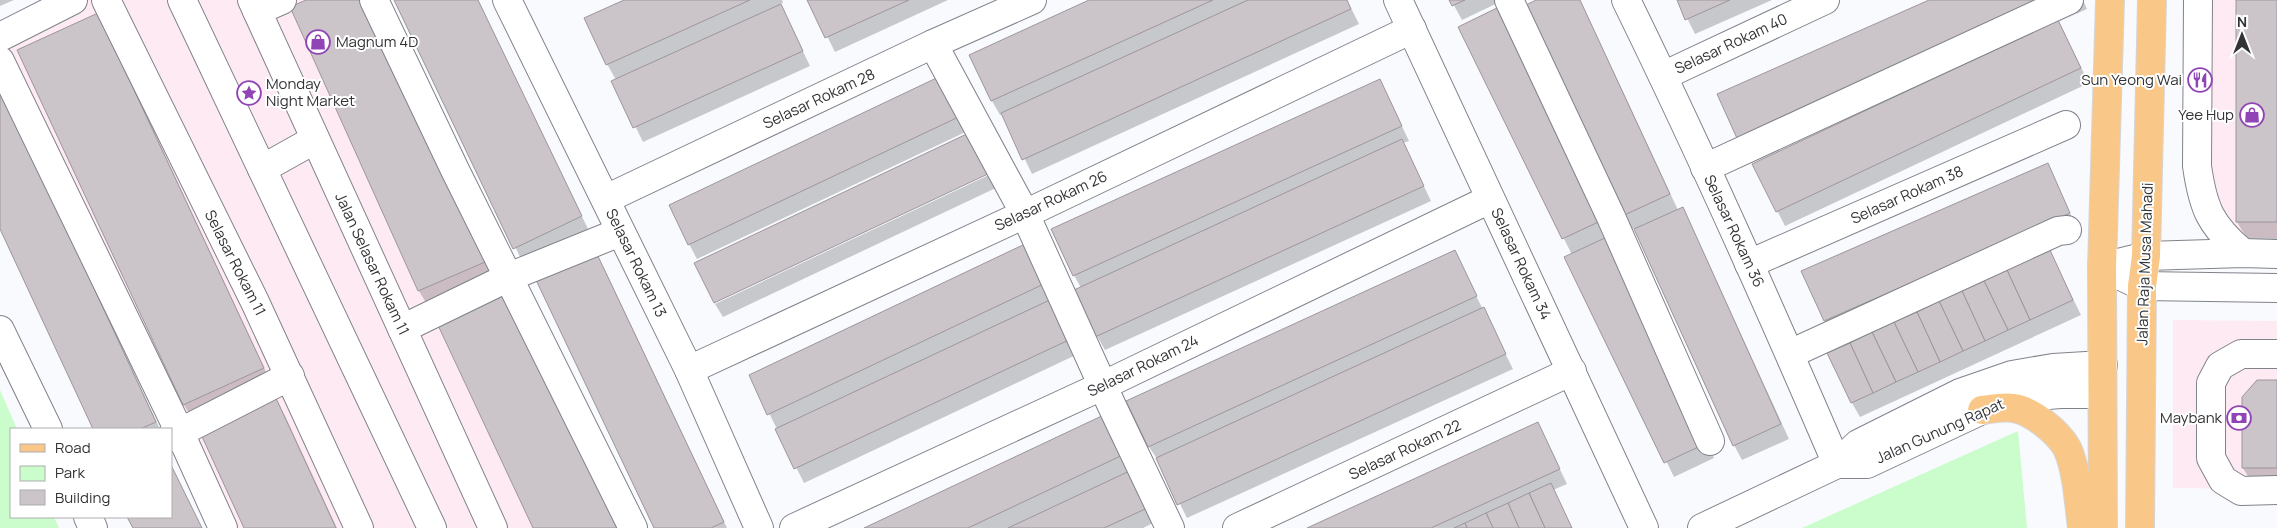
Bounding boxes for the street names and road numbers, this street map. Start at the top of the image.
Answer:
street label: Selasar Rokam 40 [1671,8,1791,79]
street label: Selasar Rokam 28 [759,63,878,134]
street label: Selasar Rokam 38 [1847,160,1966,229]
street label: Selasar Rokam 26 [991,165,1111,236]
street label: Selasar Rokam 36 [1699,171,1770,290]
street label: Jalan Raja Musa Mahadi [2131,182,2158,346]
street label: Jalan Selasar Rokam 11 [330,189,415,338]
street label: Selasar Rokam 34 [1486,204,1557,323]
street label: Selasar Rokam 13 [601,205,672,321]
street label: Selasar Rokam 11 [200,206,271,319]
street label: Selasar Rokam 24 [1084,329,1202,402]
street label: Jalan Gunung Rapat [1872,393,2007,468]
street label: Selasar Rokam 22 [1345,414,1464,485]

